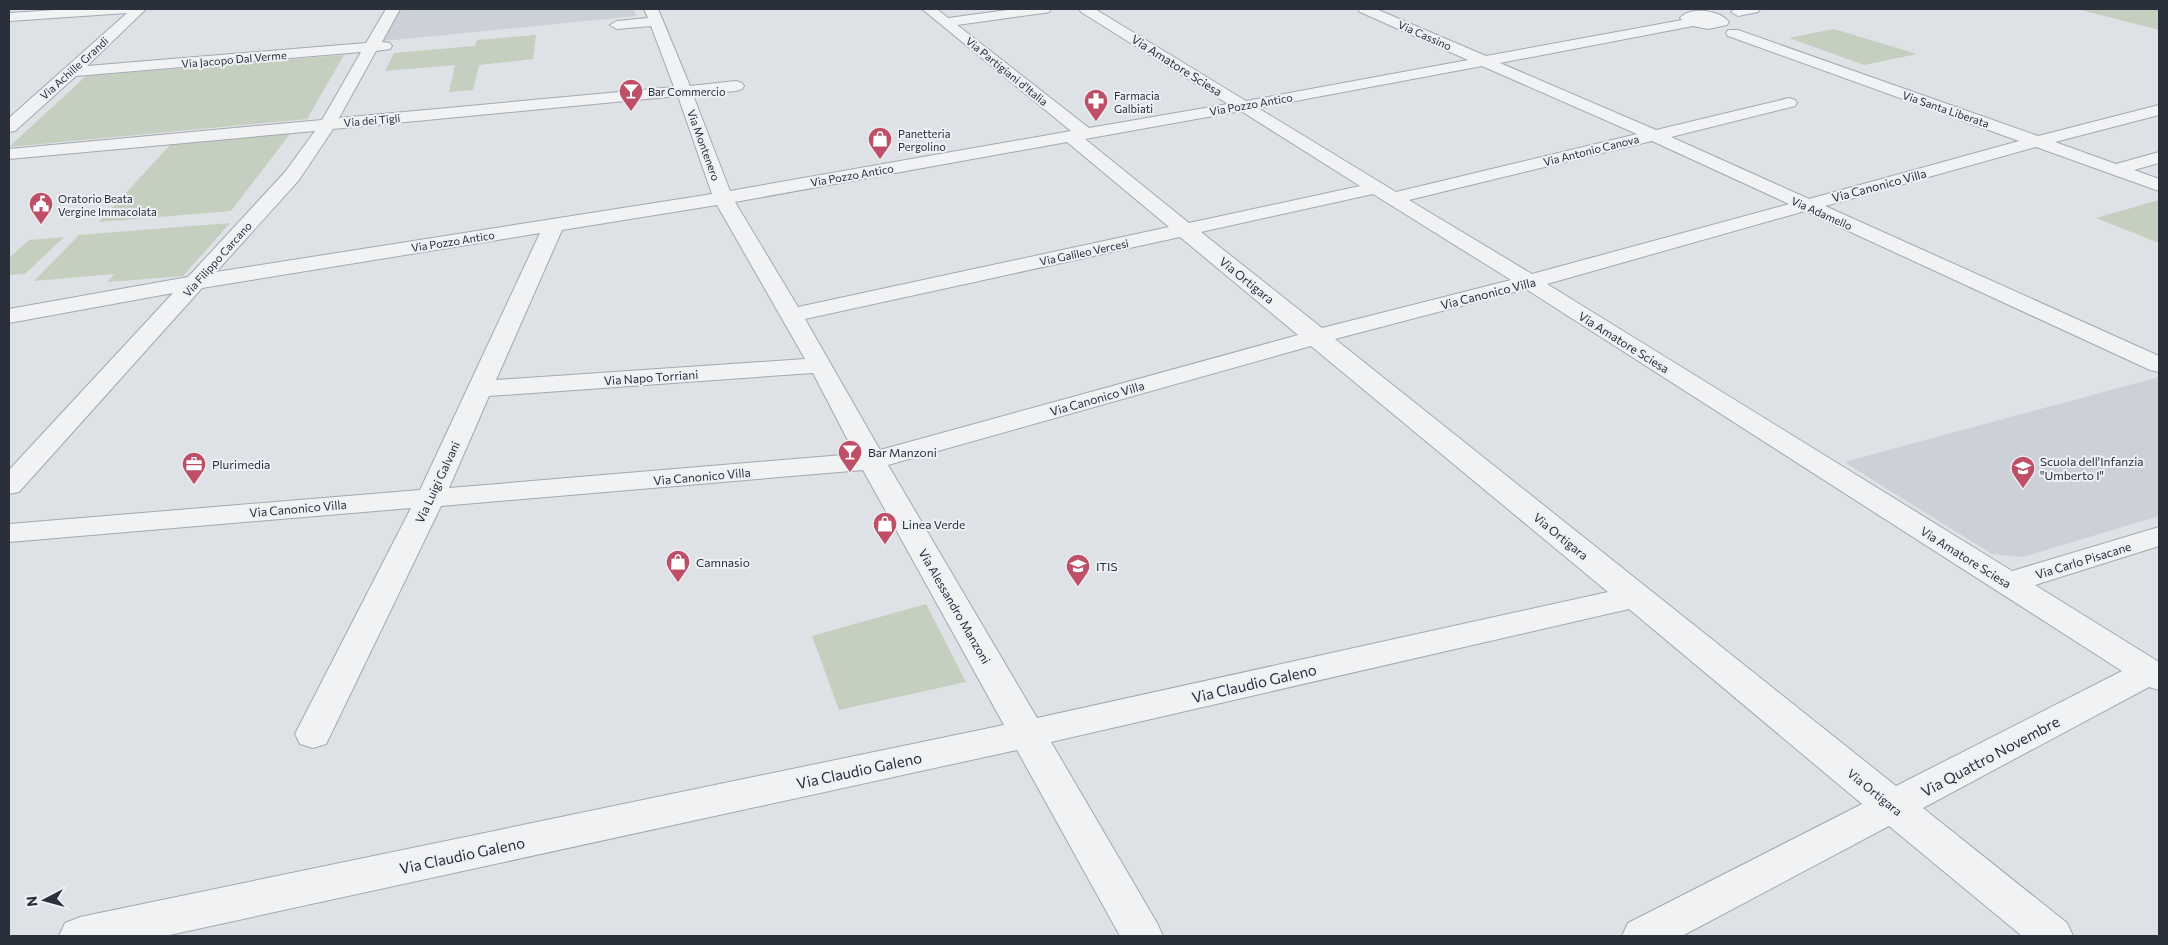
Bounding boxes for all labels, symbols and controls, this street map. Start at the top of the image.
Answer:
street label: Via Cassino [1396,17,1454,53]
street label: Via Amatore Sciesa [1129,31,1225,99]
street label: Via Achille Grandi [37,34,111,102]
street label: Via Partigiani d'Italia [963,34,1051,108]
street label: Via Jacopo Dal Verme [181,48,287,71]
bar icon: Bar Commercio [618,78,644,112]
place label: Bar Commercio [648,85,726,98]
pharmacy icon: Farmacia Galbiati [1083,88,1109,122]
street label: Via Santa Liberata [1901,88,1991,130]
place label: Farmacia Galbiati [1114,89,1160,115]
street label: Via Pozzo Antico [1208,90,1294,118]
street label: Via Montenero [685,108,723,183]
street label: Via dei Tigli [343,111,401,129]
shop icon: Panetteria Pergolino [867,126,893,160]
place label: Panetteria Pergolino [898,127,950,153]
street label: Via Antonio Canova [1542,132,1640,168]
street label: Via Pozzo Antico [809,161,895,189]
street label: Via Canonico Villa [1830,166,1928,204]
public building icon: Oratorio Beata Vergine Immacolata [28,191,54,225]
place label: Oratorio Beata Vergine Immacolata [58,192,157,218]
street label: Via Adamello [1790,194,1855,232]
street label: Via Filippo Carcano [180,219,254,299]
street label: Via Pozzo Antico [410,228,496,254]
street label: Via Galileo Vercesi [1038,236,1130,268]
street label: Via Ortigara [1217,254,1277,306]
street label: Via Canonico Villa [1439,274,1537,312]
street label: Via Amatore Sciesa [1576,308,1672,376]
street label: Via Napo Torriani [603,367,699,387]
street label: Via Canonico Villa [1048,378,1146,418]
street label: Via Luigi Galvani [412,439,462,525]
bar icon: Bar Manzoni [837,439,863,473]
place label: Bar Manzoni [868,445,937,459]
office icon: Plurimedia [181,451,207,485]
place label: Scuola dell'Infanzia "Umberto I" [2040,454,2144,482]
school or university icon: Scuola dell'Infanzia "Umberto I" [2010,455,2036,489]
place label: Plurimedia [212,457,270,471]
street label: Via Canonico Villa [653,465,751,487]
street label: Via Canonico Villa [249,497,347,519]
street label: Via Ortigara [1531,510,1591,562]
shop icon: Linea Verde [872,511,898,545]
place label: Linea Verde [902,517,965,531]
street label: Via Amatore Sciesa [1918,523,2014,591]
street label: Via Carlo Pisacane [2033,539,2133,581]
street label: Via Alessandro Manzoni [916,546,994,666]
shop icon: Camnasio [665,549,691,583]
school or university icon: ITIS [1065,553,1091,587]
place label: Camnasio [696,555,750,569]
place label: ITIS [1096,559,1117,573]
street label: Via Claudio Galeno [1190,660,1318,706]
street label: Via Quattro Novembre [1918,712,2062,800]
street label: Via Claudio Galeno [795,748,923,792]
street label: Via Ortigara [1845,766,1905,818]
street label: Via Claudio Galeno [398,833,526,877]
north arrow [20,875,70,925]
text: N [23,895,41,908]

